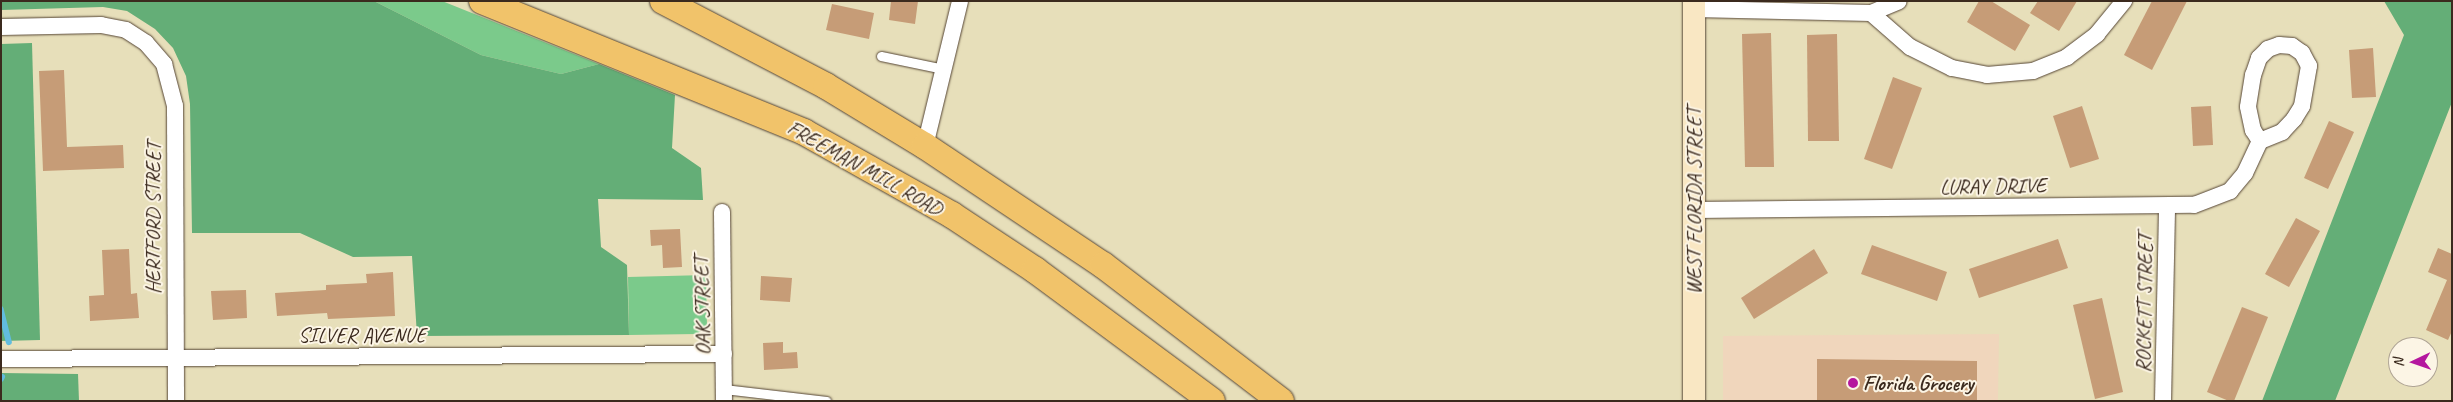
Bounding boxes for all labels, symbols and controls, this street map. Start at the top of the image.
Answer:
street label: WEST FLORIDA STREET [1681,108,1707,294]
street label: FREEMAN MILL ROAD [783,115,947,221]
street label: HERTFORD STREET [140,142,166,294]
street label: LURAY DRIVE [1940,172,2046,200]
street label: ROCKETT STREET [2130,233,2158,373]
street label: OAK STREET [689,257,715,355]
street label: SILVER AVENUE [298,322,426,348]
north arrow [2388,337,2438,387]
text: N [2390,358,2407,368]
place label: Florida Grocery [1863,370,1973,396]
marker: Florida Grocery [1847,377,1859,389]

